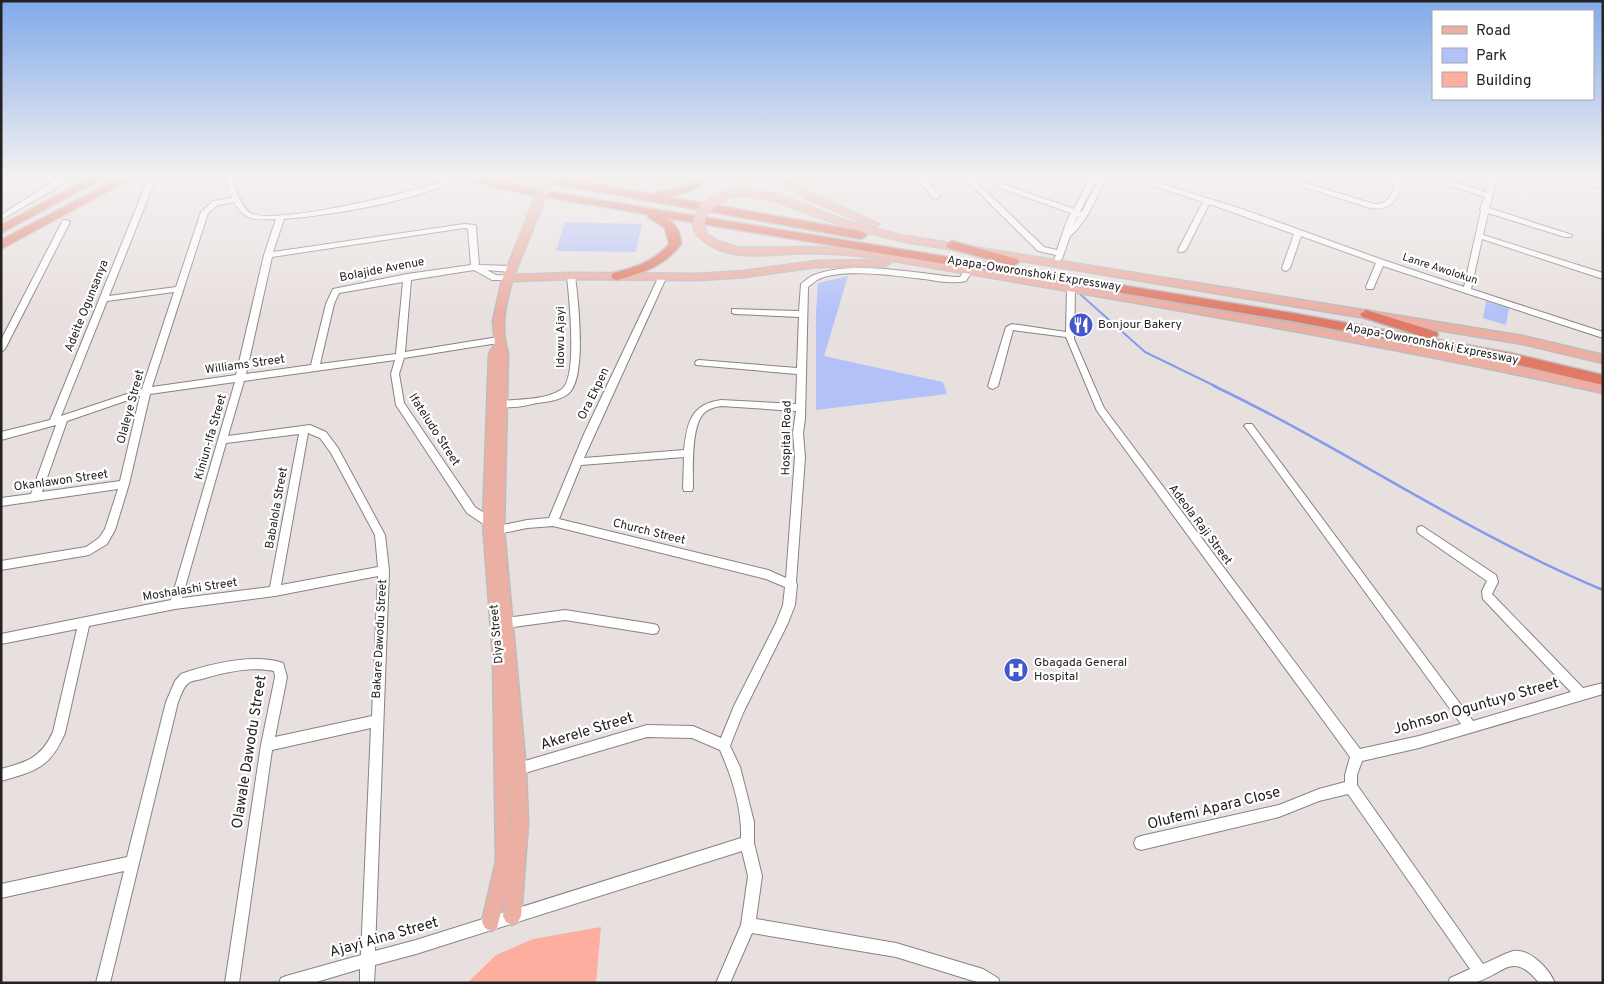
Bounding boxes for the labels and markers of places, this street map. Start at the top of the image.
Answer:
restaurant icon: Bonjour Bakery [1068,312,1094,338]
place label: Bonjour Bakery [1098,317,1182,333]
place label: Gbagada General Hospital [1034,655,1127,685]
hospital icon: Gbagada General Hospital [1003,657,1029,683]

